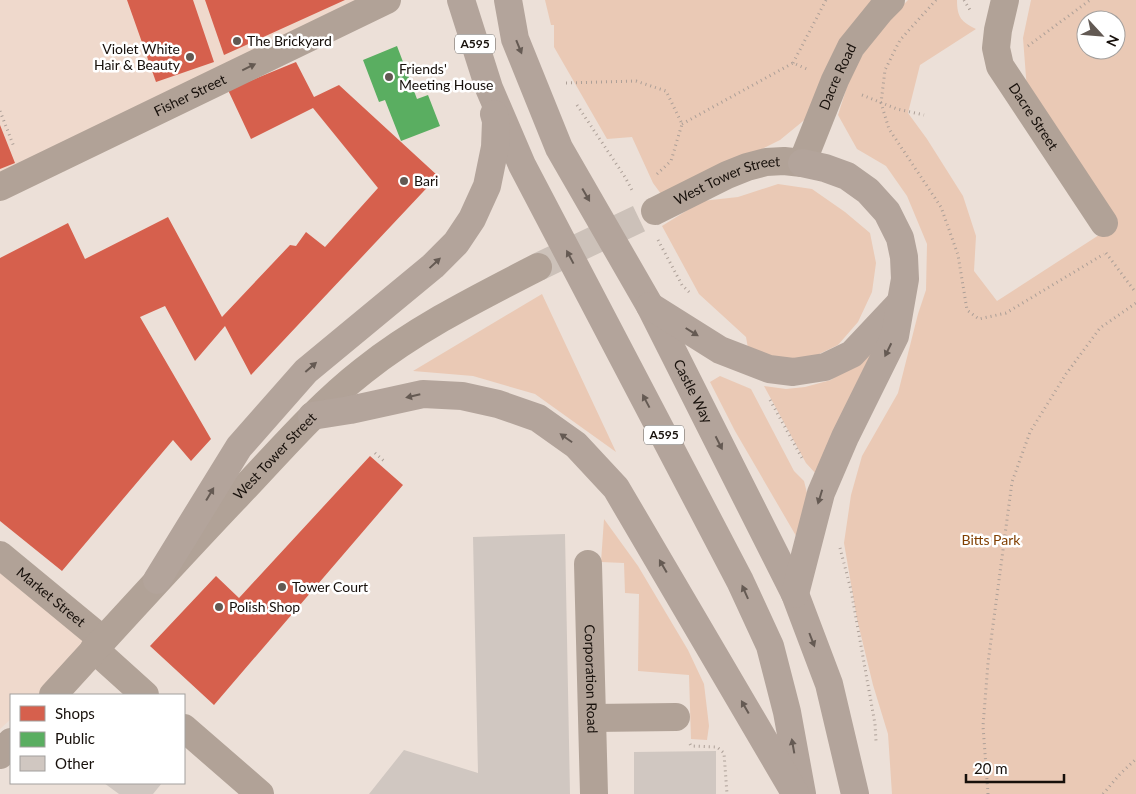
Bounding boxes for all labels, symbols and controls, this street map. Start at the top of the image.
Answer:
north arrow [1076,10,1126,60]
place label: The Brickyard [247,32,332,49]
text: N [1103,32,1123,49]
road number: A595 [455,34,495,54]
marker: The Brickyard [231,35,243,47]
place label: Violet White Hair & Beauty [94,40,181,73]
one-way arrow [515,40,523,54]
street label: Dacre Road [815,41,859,112]
marker: Violet White Hair & Beauty [184,51,196,63]
place label: Friends' Meeting House [399,60,494,93]
one-way arrow [242,63,256,71]
street label: Fisher Street [151,70,229,119]
marker: Friends' Meeting House [383,71,395,83]
street label: Dacre Street [1006,80,1062,153]
street label: West Tower Street [671,152,780,208]
place label: Bari [414,172,438,189]
marker: Bari [398,175,410,187]
one-way arrow [582,188,591,201]
one-way arrow [566,250,574,264]
one-way arrow [429,257,441,269]
one-way arrow [685,327,698,336]
one-way arrow [884,343,892,357]
street label: Castle Way [670,356,717,427]
one-way arrow [304,362,317,373]
one-way arrow [406,392,421,400]
one-way arrow [642,394,650,408]
street label: West Tower Street [229,409,319,503]
road number: A595 [644,426,684,444]
one-way arrow [559,433,573,443]
one-way arrow [716,436,724,450]
one-way arrow [205,487,214,501]
one-way arrow [816,490,824,505]
park label: Bitts Park [962,531,1021,548]
one-way arrow [659,559,667,574]
street label: Market Street [13,563,89,630]
place label: Tower Court [292,578,368,595]
marker: Tower Court [276,581,288,593]
one-way arrow [741,585,749,599]
place label: Polish Shop [229,598,300,615]
marker: Polish Shop [213,601,225,613]
street label: Corporation Road [582,624,601,734]
one-way arrow [809,633,817,647]
legend [10,694,185,784]
one-way arrow [741,699,749,714]
text: Shops [55,704,95,722]
text: Public [55,729,95,747]
one-way arrow [789,738,797,754]
scale bar [966,752,1064,784]
text: Other [55,754,95,772]
text: 20 m [974,759,1008,777]

